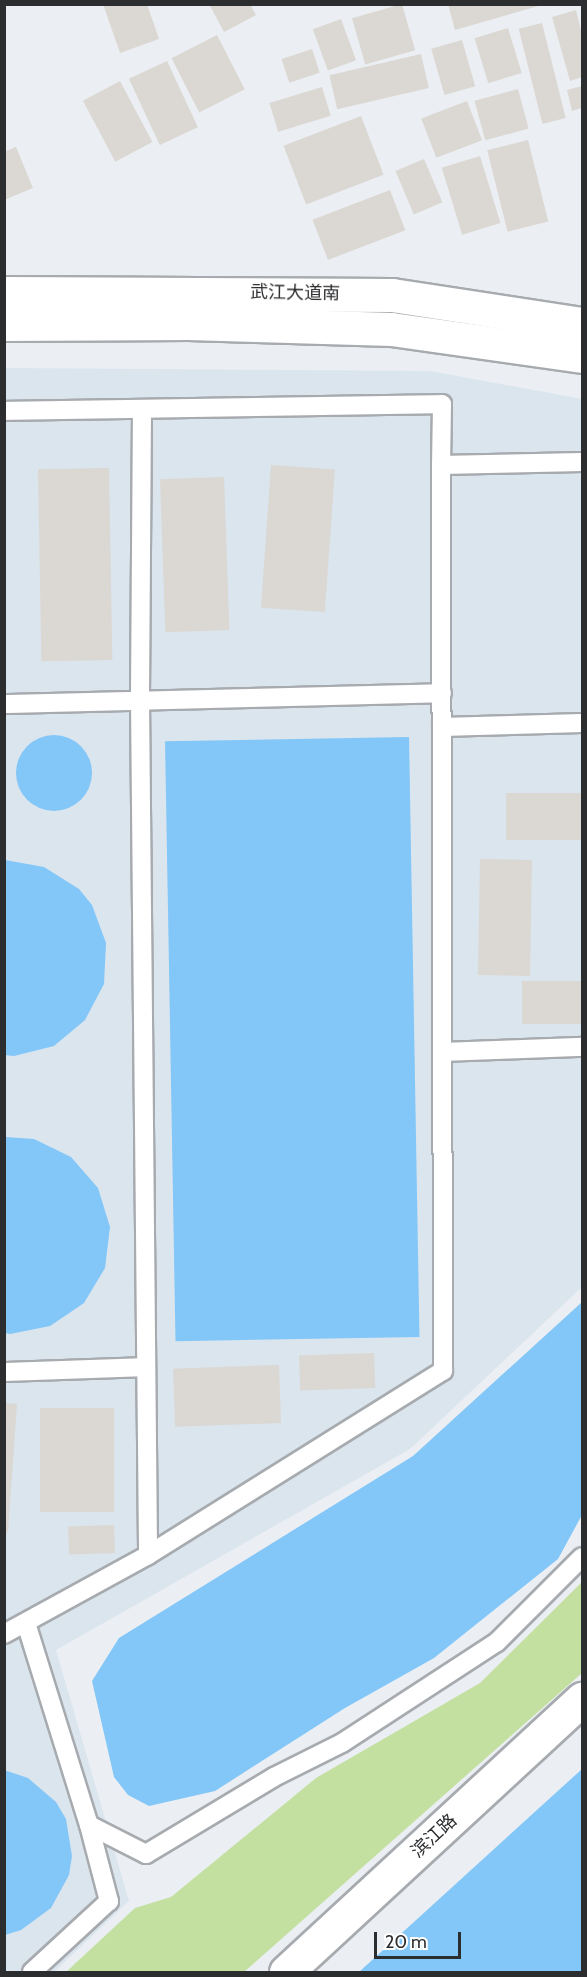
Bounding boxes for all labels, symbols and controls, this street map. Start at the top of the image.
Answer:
street label: 武江大道南 [250,281,340,305]
street label: 滨江路 [407,1810,461,1862]
scale bar [377,1920,464,1958]
text: 20 m [385,1931,427,1953]

